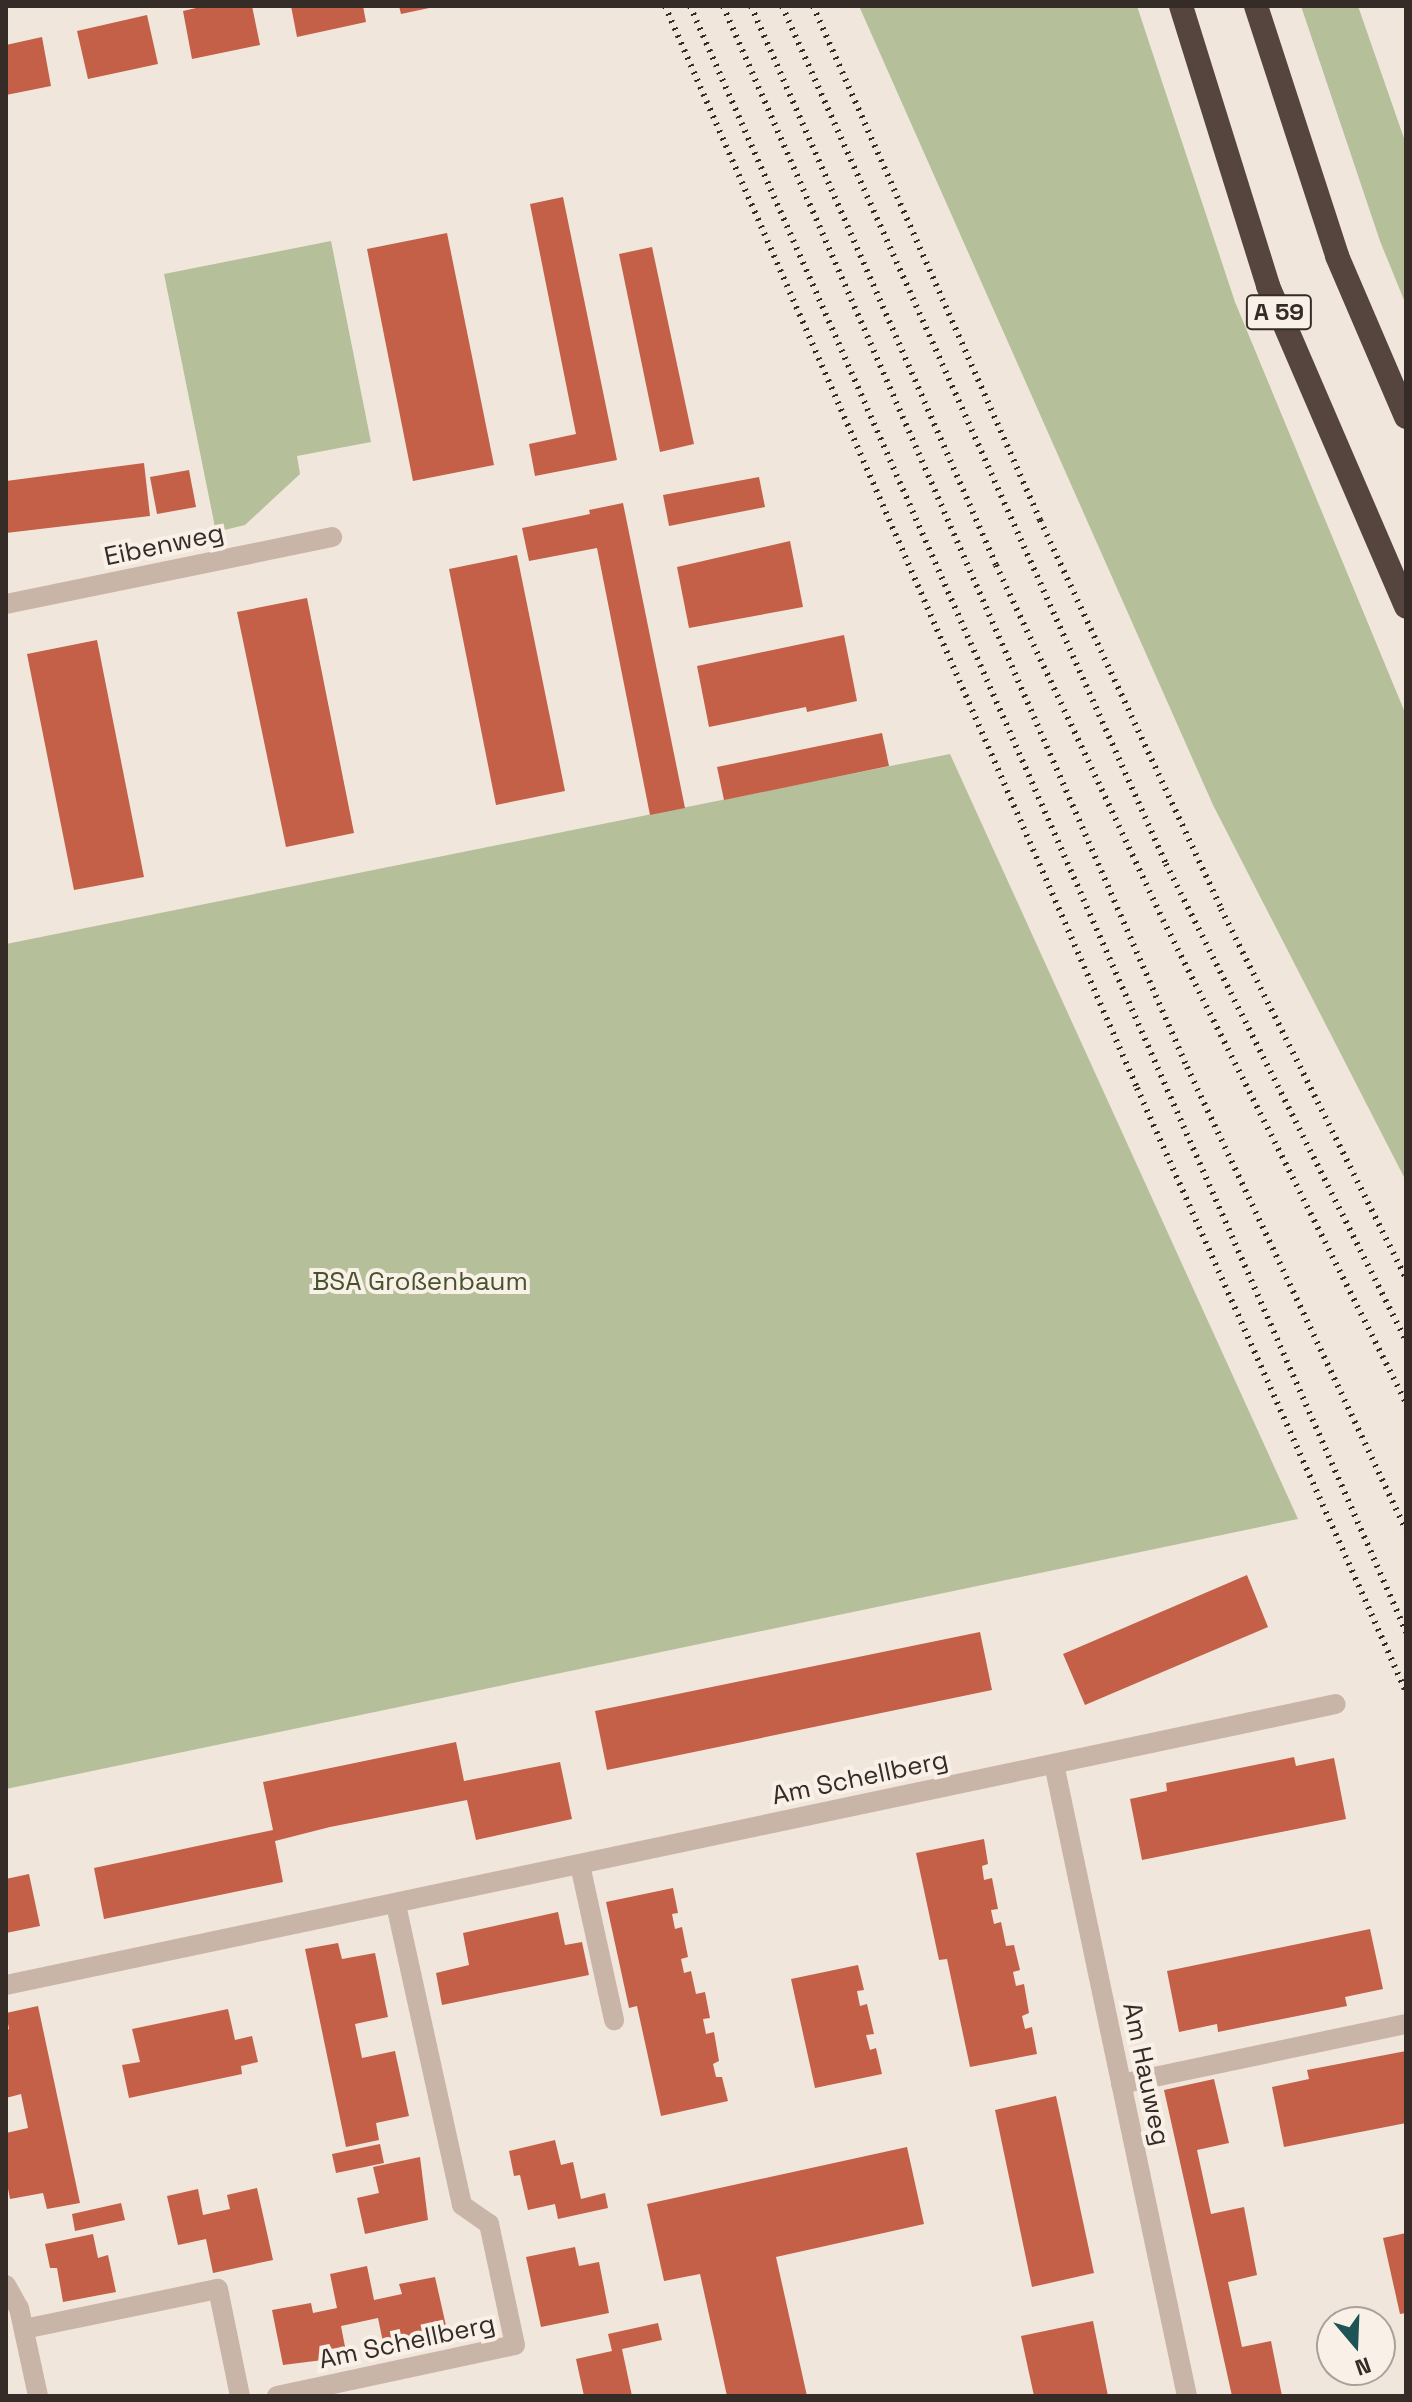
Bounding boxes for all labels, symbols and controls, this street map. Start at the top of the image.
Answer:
road number: A 59 [1245,292,1313,332]
street label: Eibenweg [101,517,227,573]
park label: BSA Großenbaum [312,1266,528,1298]
street label: Am Schellberg [769,1744,951,1812]
street label: Am Hauweg [1116,2000,1176,2148]
north arrow [1316,2306,1396,2386]
street label: Am Schellberg [316,2308,498,2376]
text: N [1352,2351,1375,2382]

